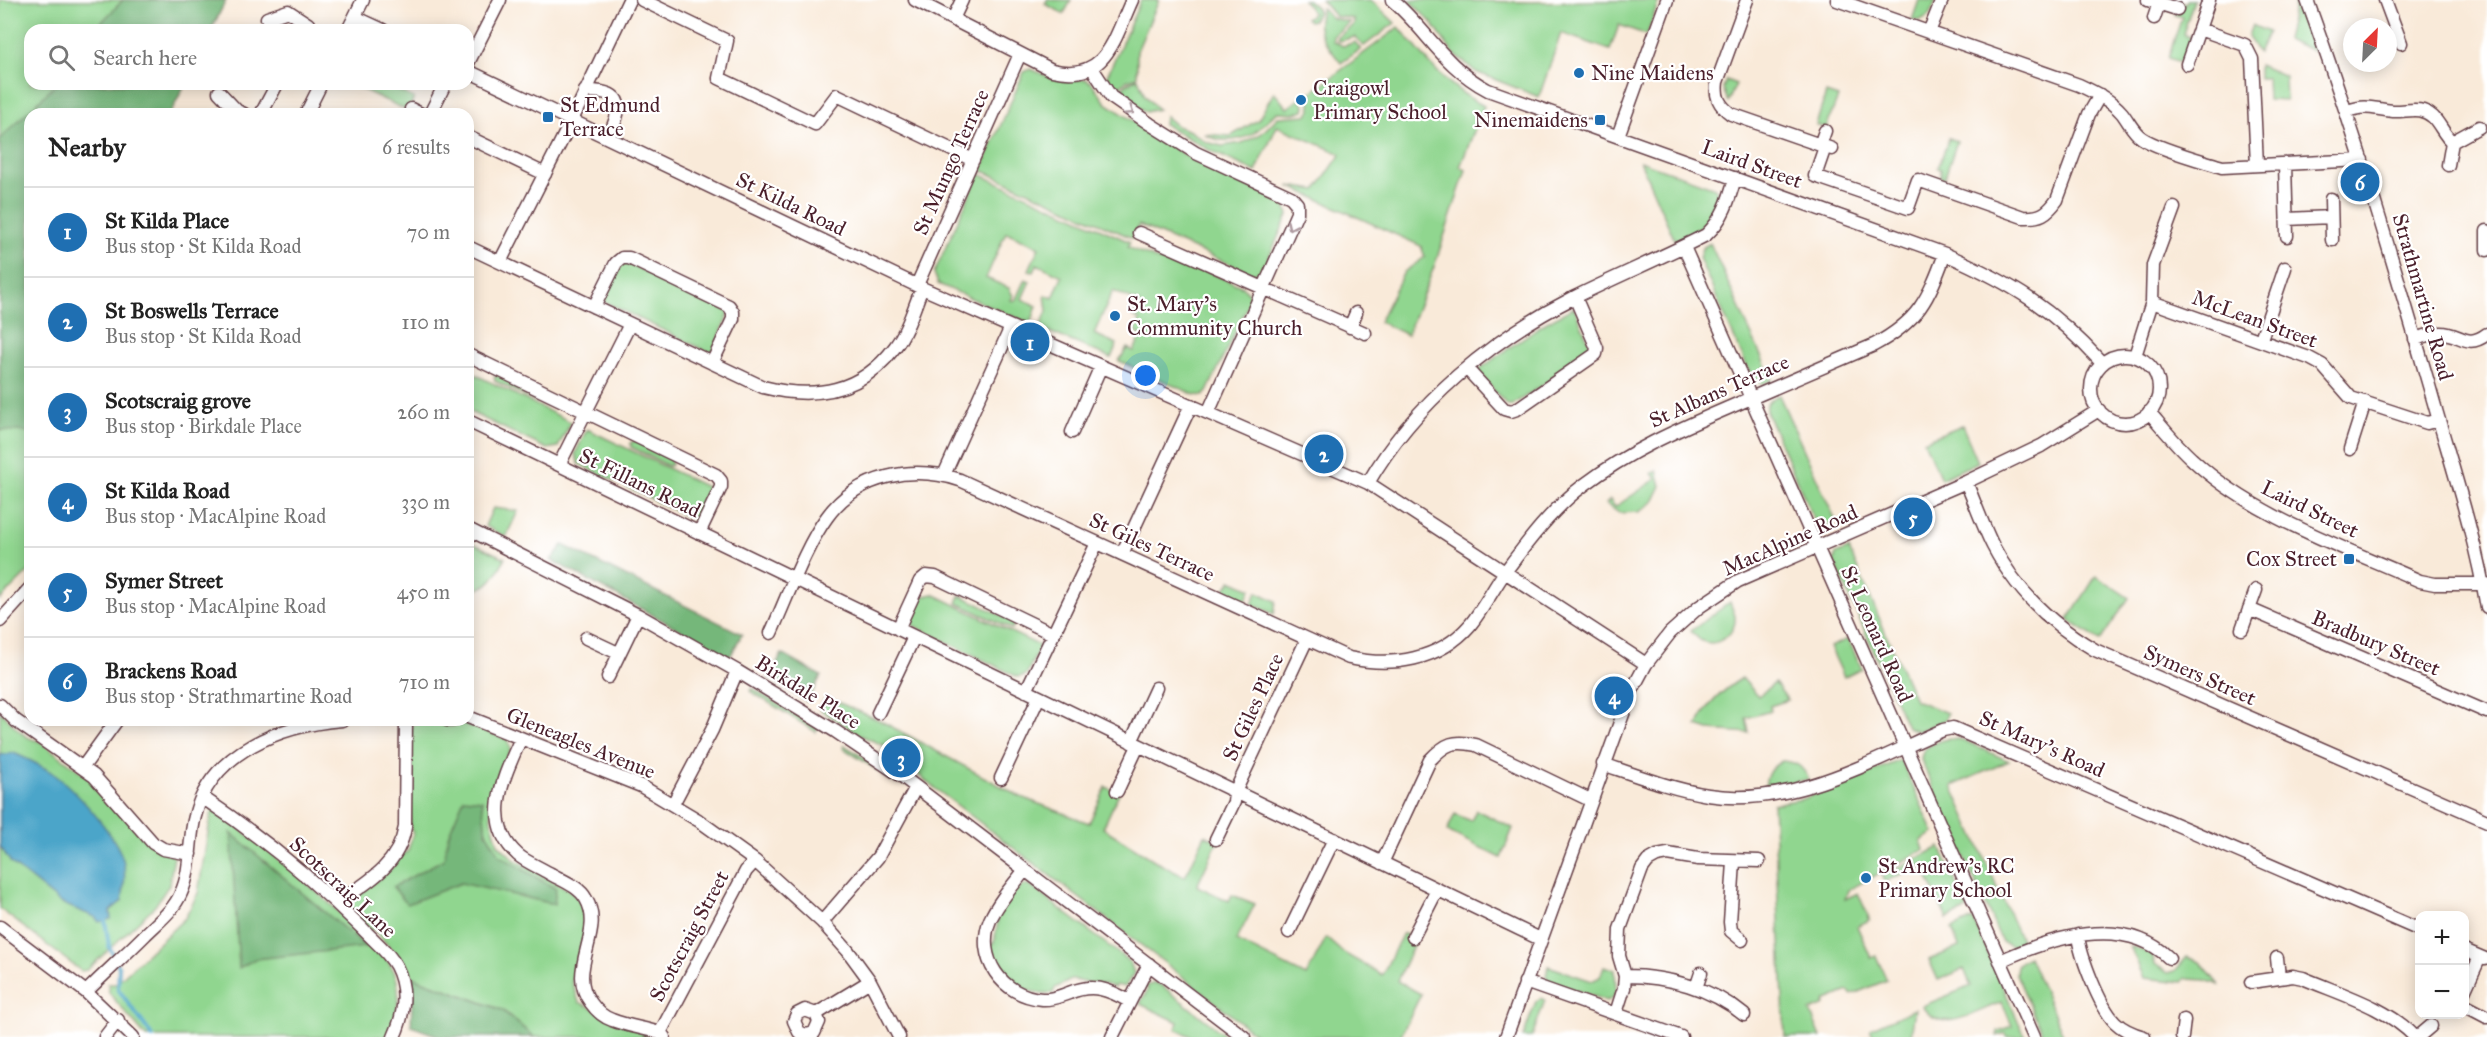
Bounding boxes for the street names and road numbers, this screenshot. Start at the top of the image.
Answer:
street label: St Mungo Terrace [907,85,995,239]
street label: Laird Street [1698,134,1806,194]
street label: St Kilda Road [732,166,851,242]
street label: Strathmartine Road [2387,211,2459,384]
street label: McLean Street [2189,284,2322,354]
street label: St Albans Terrace [1645,348,1793,433]
street label: St Fillans Road [575,442,705,524]
street label: Laird Street [2257,474,2363,544]
street label: MacAlpine Road [1718,498,1862,581]
street label: St Giles Terrace [1085,507,1219,587]
street label: St Leonard Road [1835,562,1919,707]
street label: Bradbury Street [2308,604,2445,682]
street label: Symers Street [2140,639,2261,712]
street label: Birkdale Place [750,649,866,735]
street label: St Giles Place [1217,649,1289,765]
street label: Gleneagles Avenue [503,701,659,785]
street label: St Mary's Road [1975,705,2109,783]
street label: Scotscraig Lane [284,831,402,943]
street label: Scotscraig Street [644,866,735,1006]

